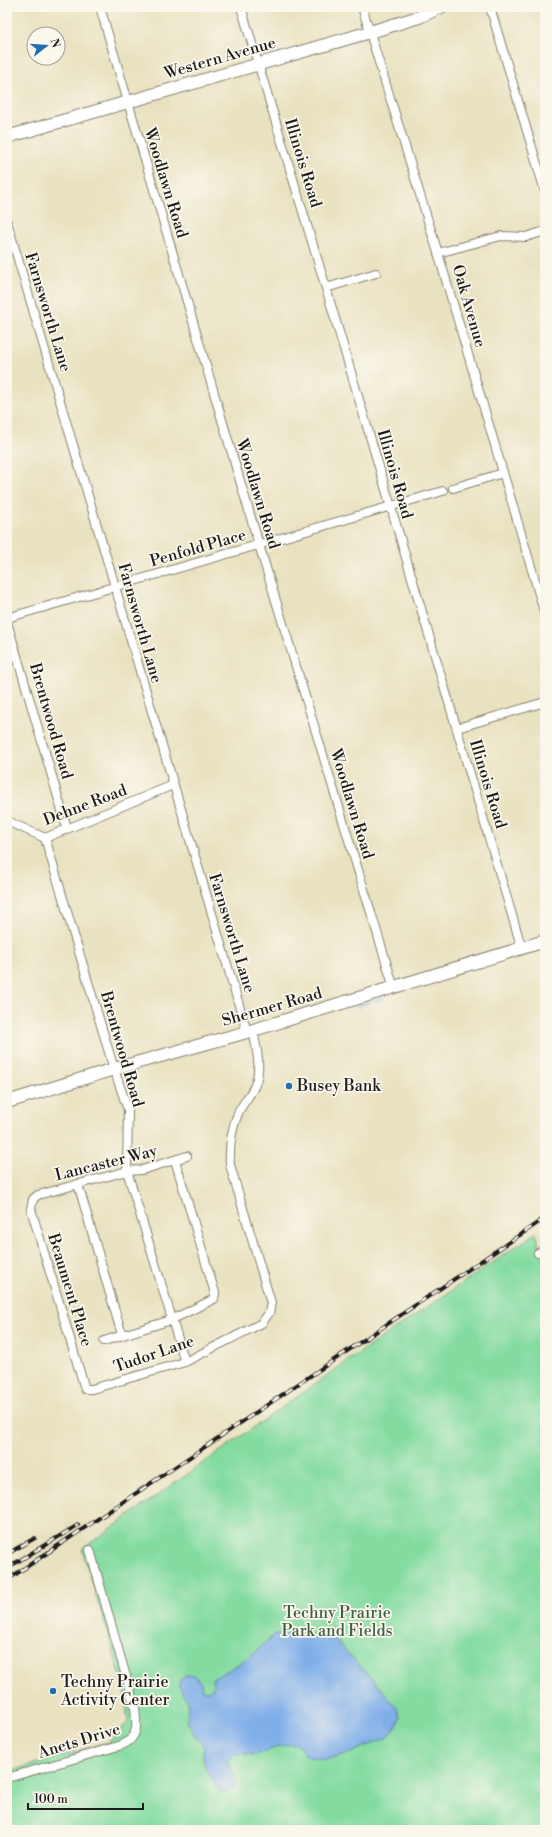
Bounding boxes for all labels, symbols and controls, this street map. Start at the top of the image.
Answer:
north arrow [26,26,66,66]
street label: Western Avenue [161,33,278,84]
text: N [47,37,63,50]
street label: Illinois Road [280,116,326,210]
street label: Woodlawn Road [139,125,192,241]
street label: Farnsworth Lane [20,250,76,374]
street label: Oak Avenue [448,262,490,350]
street label: Illinois Road [373,427,417,521]
street label: Woodlawn Road [231,436,284,552]
street label: Penfold Place [148,525,248,571]
street label: Farnsworth Lane [113,561,167,685]
street label: Brentwood Road [25,660,77,781]
street label: Illinois Road [465,737,511,831]
street label: Woodlawn Road [325,746,378,862]
street label: Dehne Road [40,780,130,830]
street label: Farnsworth Lane [204,871,260,995]
street label: Shermer Road [220,983,324,1031]
street label: Brentwood Road [96,988,148,1109]
place label: Busey Bank [296,1076,382,1096]
marker: Busey Bank [284,1081,294,1091]
street label: Lancaster Way [53,1141,159,1185]
street label: Beaument Place [43,1230,97,1349]
street label: Tudor Lane [111,1331,197,1377]
park label: Techny Prairie Park and Fields [281,1603,393,1641]
place label: Techny Prairie Activity Center [60,1672,170,1710]
marker: Techny Prairie Activity Center [48,1686,58,1696]
street label: Anets Drive [34,1719,123,1763]
scale bar [28,1785,143,1811]
text: 100 m [34,1792,68,1807]

